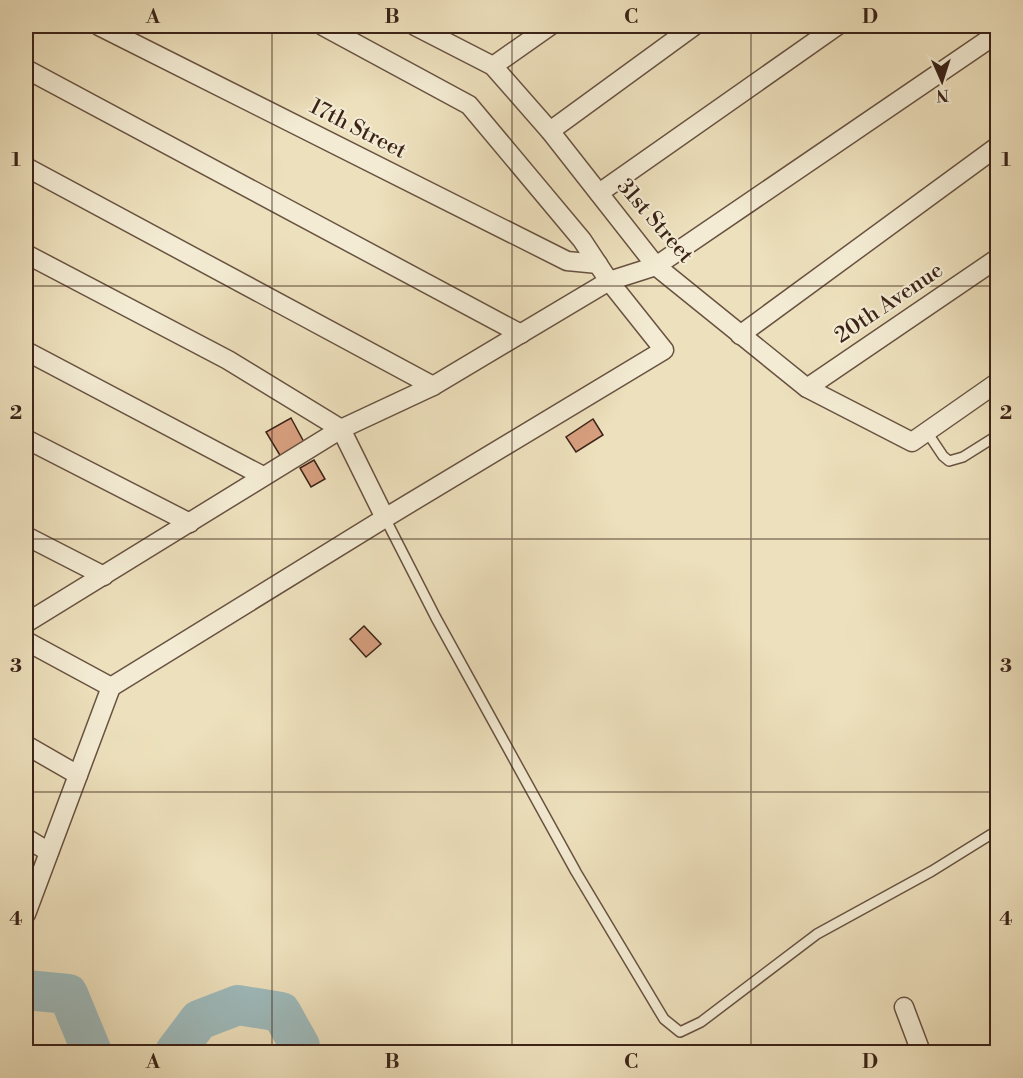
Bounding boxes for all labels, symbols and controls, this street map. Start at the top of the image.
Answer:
text: A [145,5,161,30]
text: B [384,5,400,30]
text: C [624,5,638,30]
text: D [862,5,878,30]
north arrow [912,51,972,111]
text: N [936,85,950,105]
street label: 17th Street [305,93,411,165]
text: 1 [11,148,21,173]
text: 1 [1001,148,1011,173]
street label: 31st Street [611,173,699,269]
street label: 20th Avenue [829,257,949,349]
text: 2 [10,401,22,426]
text: 2 [1000,401,1012,426]
text: 3 [10,654,22,679]
text: 3 [1000,654,1012,679]
text: 4 [9,907,23,932]
text: 4 [999,907,1013,932]
text: A [145,1050,161,1075]
text: B [384,1050,400,1075]
text: C [624,1050,638,1075]
text: D [862,1050,878,1075]

